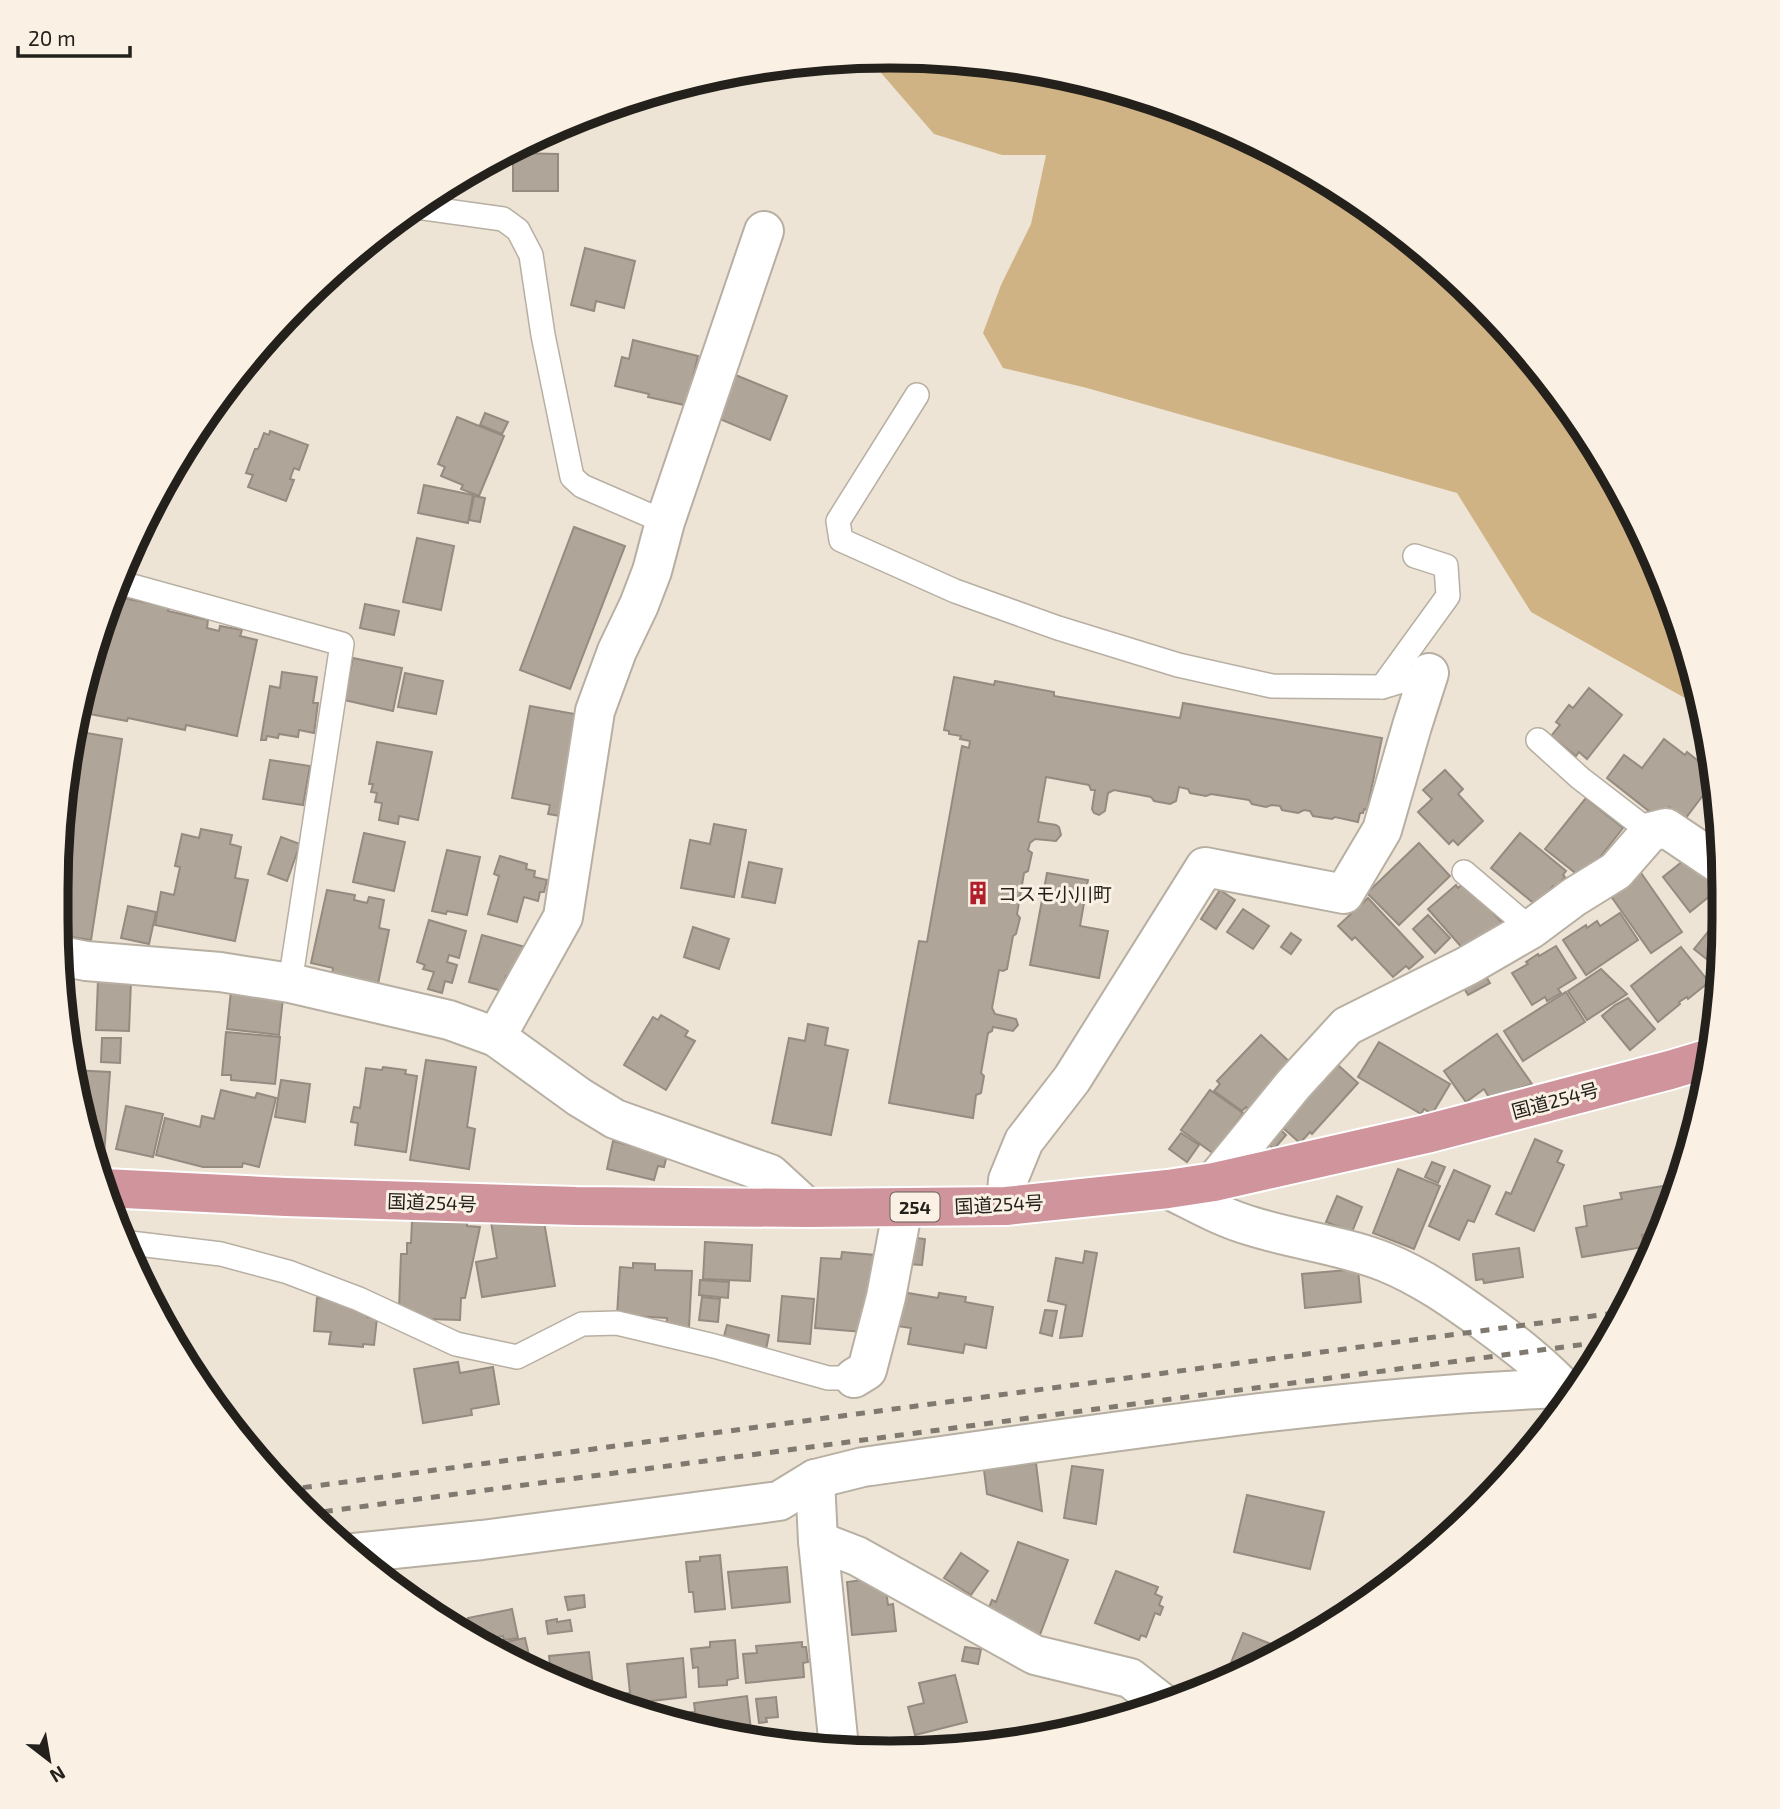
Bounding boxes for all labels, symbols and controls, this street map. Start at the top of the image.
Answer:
scale bar [18,14,130,58]
text: 20 m [28,25,76,50]
building icon: コスモ小川町 [964,879,992,907]
place label: コスモ小川町 [998,882,1112,905]
street label: 国道254号 [1509,1077,1601,1123]
street label: 国道254号 [387,1189,477,1215]
street label: 国道254号 [954,1190,1044,1218]
road number: 254 [890,1192,940,1222]
north arrow [14,1725,84,1795]
text: N [46,1762,70,1788]

